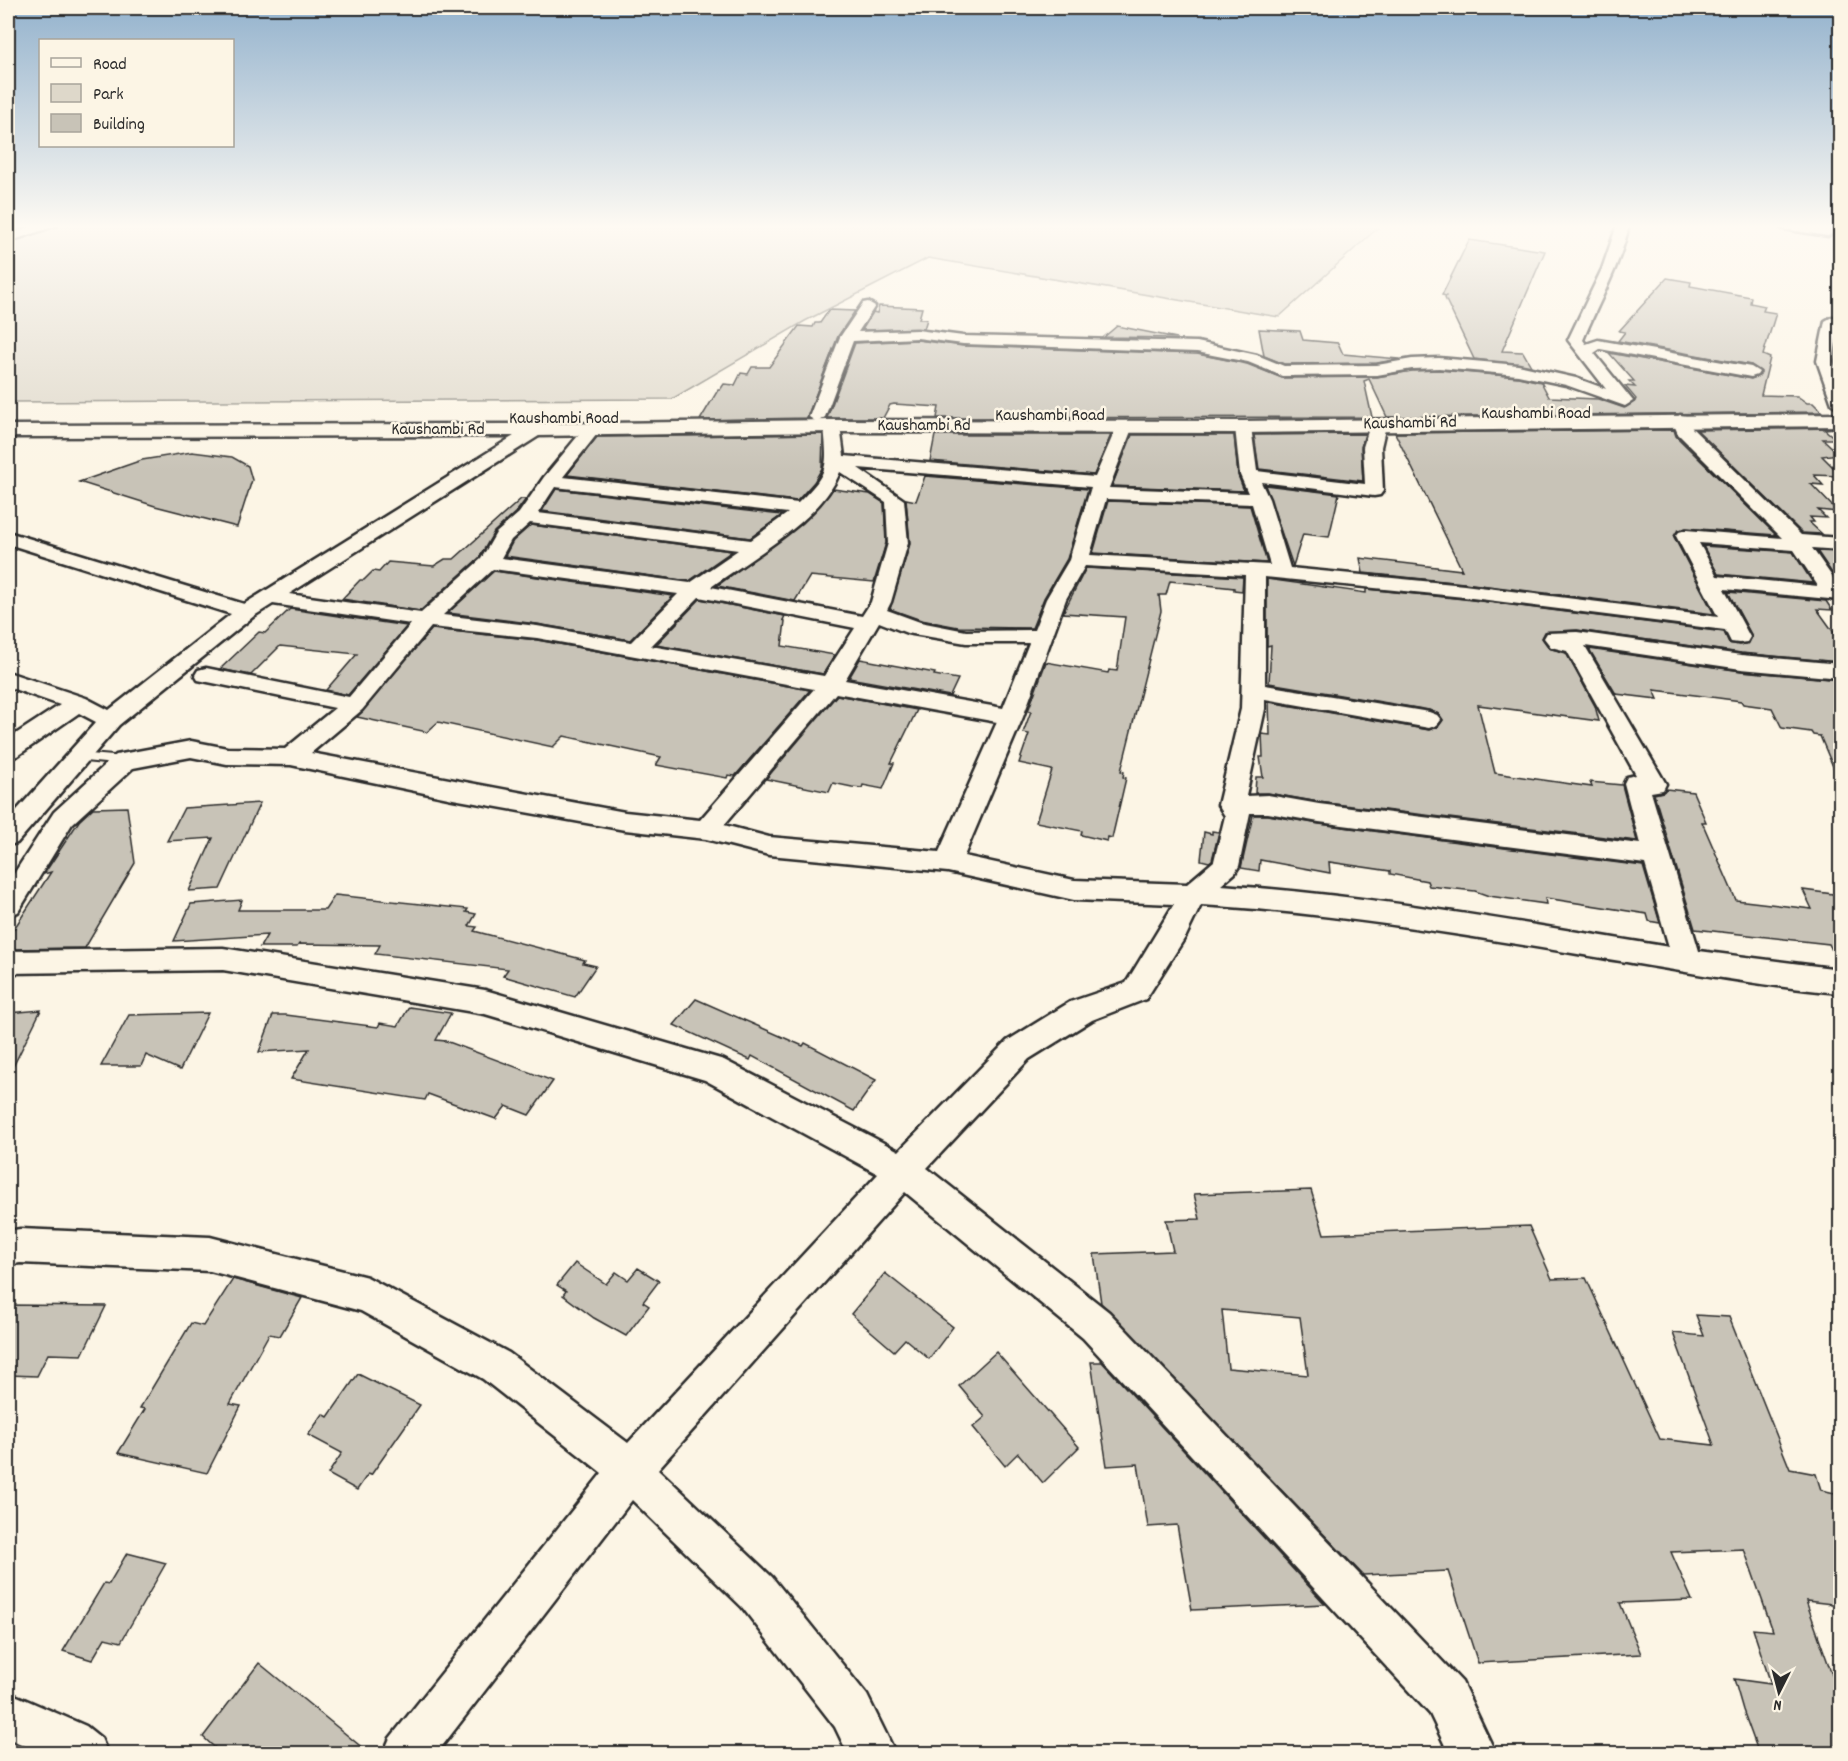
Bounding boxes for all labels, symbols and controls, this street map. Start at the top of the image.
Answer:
legend [39,39,234,147]
text: Road [93,53,127,78]
text: Park [93,83,124,108]
text: Building [93,113,145,138]
street label: Kaushambi Road [1481,402,1591,427]
street label: Kaushambi Road [995,404,1105,429]
street label: Kaushambi Road [509,407,619,432]
street label: Kaushambi Rd [1363,411,1457,437]
street label: Kaushambi Rd [877,414,971,439]
street label: Kaushambi Rd [391,418,485,443]
north arrow [1749,1662,1809,1722]
text: N [1772,1693,1783,1716]

